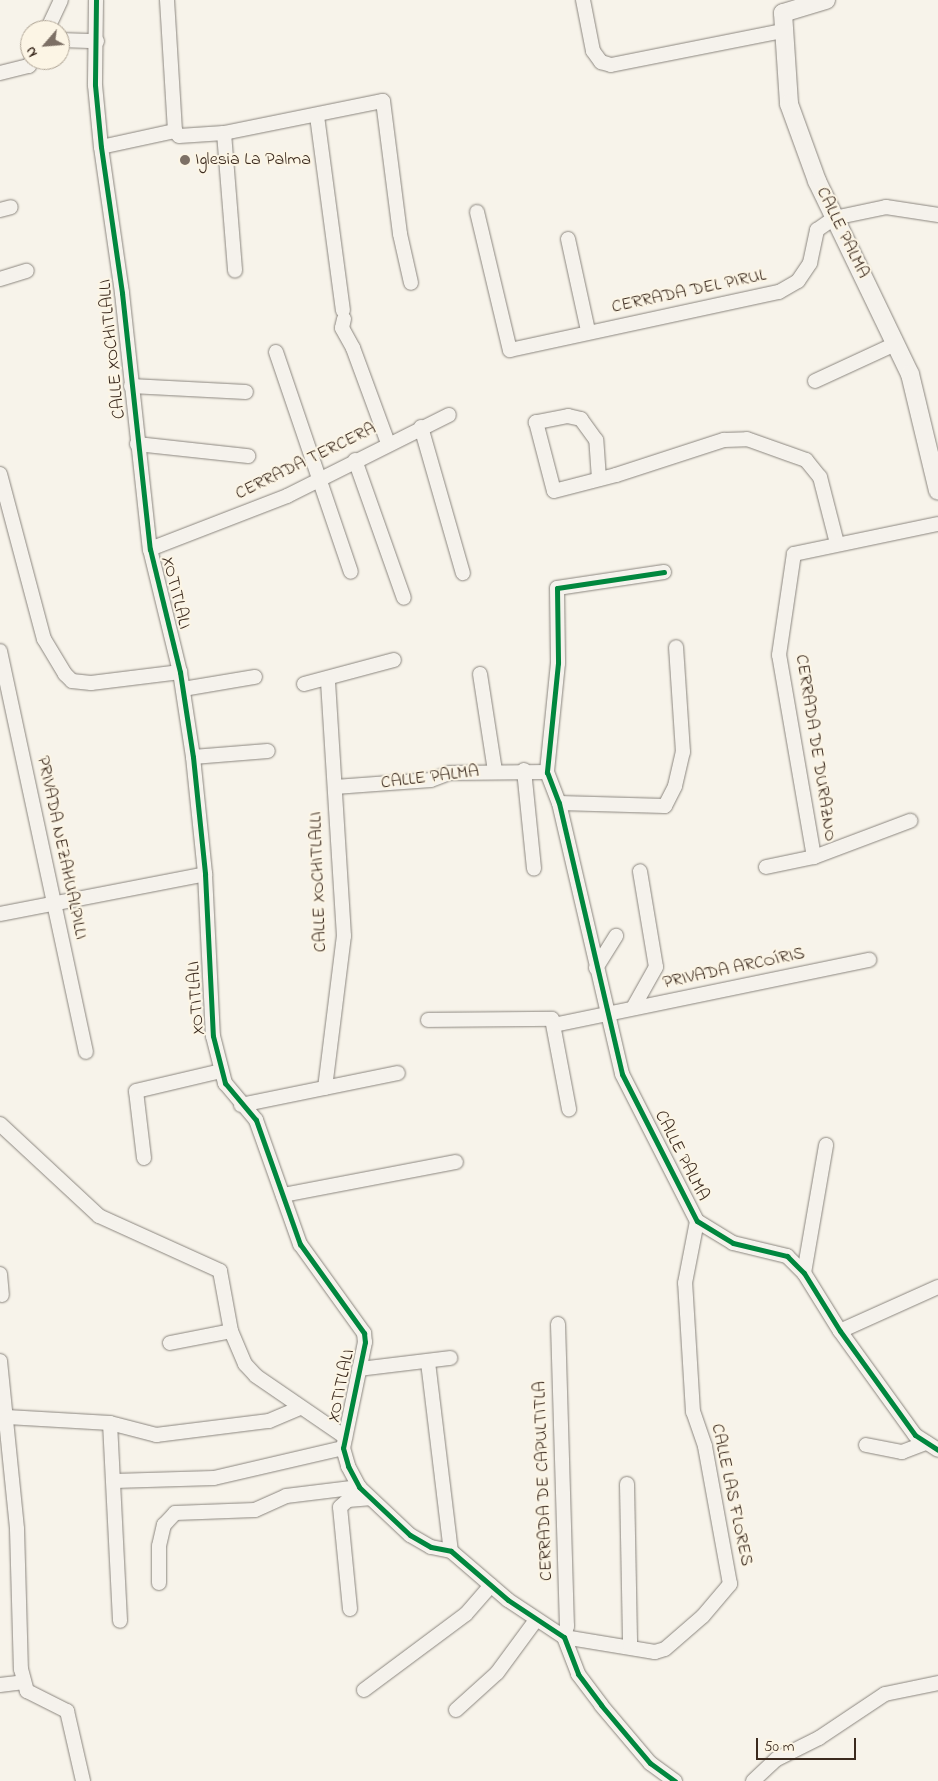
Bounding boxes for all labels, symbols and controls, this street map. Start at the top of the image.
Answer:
north arrow [20,20,70,70]
text: N [21,43,44,61]
place label: Iglesia La Palma [195,149,311,171]
marker: Iglesia La Palma [179,154,191,166]
street label: CALLE PALMA [811,184,873,282]
street label: CERRADA DEL PIRUL [610,265,768,319]
street label: CALLE XOCHITLALLI [95,278,131,420]
street label: CERRADA TERCERA [232,419,380,505]
street label: XOTITLALI [156,554,194,632]
street label: CERRADA DE DURAZNO [790,653,840,843]
street label: PRIVADA NEZAHUALPILLI [31,754,91,942]
street label: CALLE PALMA [380,761,480,795]
street label: CALLE XOCHITLALLI [306,811,332,953]
street label: PRIVADA ARCOÍRIS [661,943,807,995]
street label: XOTITLALI [184,960,210,1036]
street label: CALLE PALMA [649,1107,713,1205]
street label: XOTITLALI [324,1347,360,1425]
street label: CERRADA DE CAPULTITLA [530,1381,558,1581]
street label: CALLE LAS FLORES [705,1422,757,1568]
scale bar [758,1728,858,1760]
text: 50 m [764,1736,794,1758]

